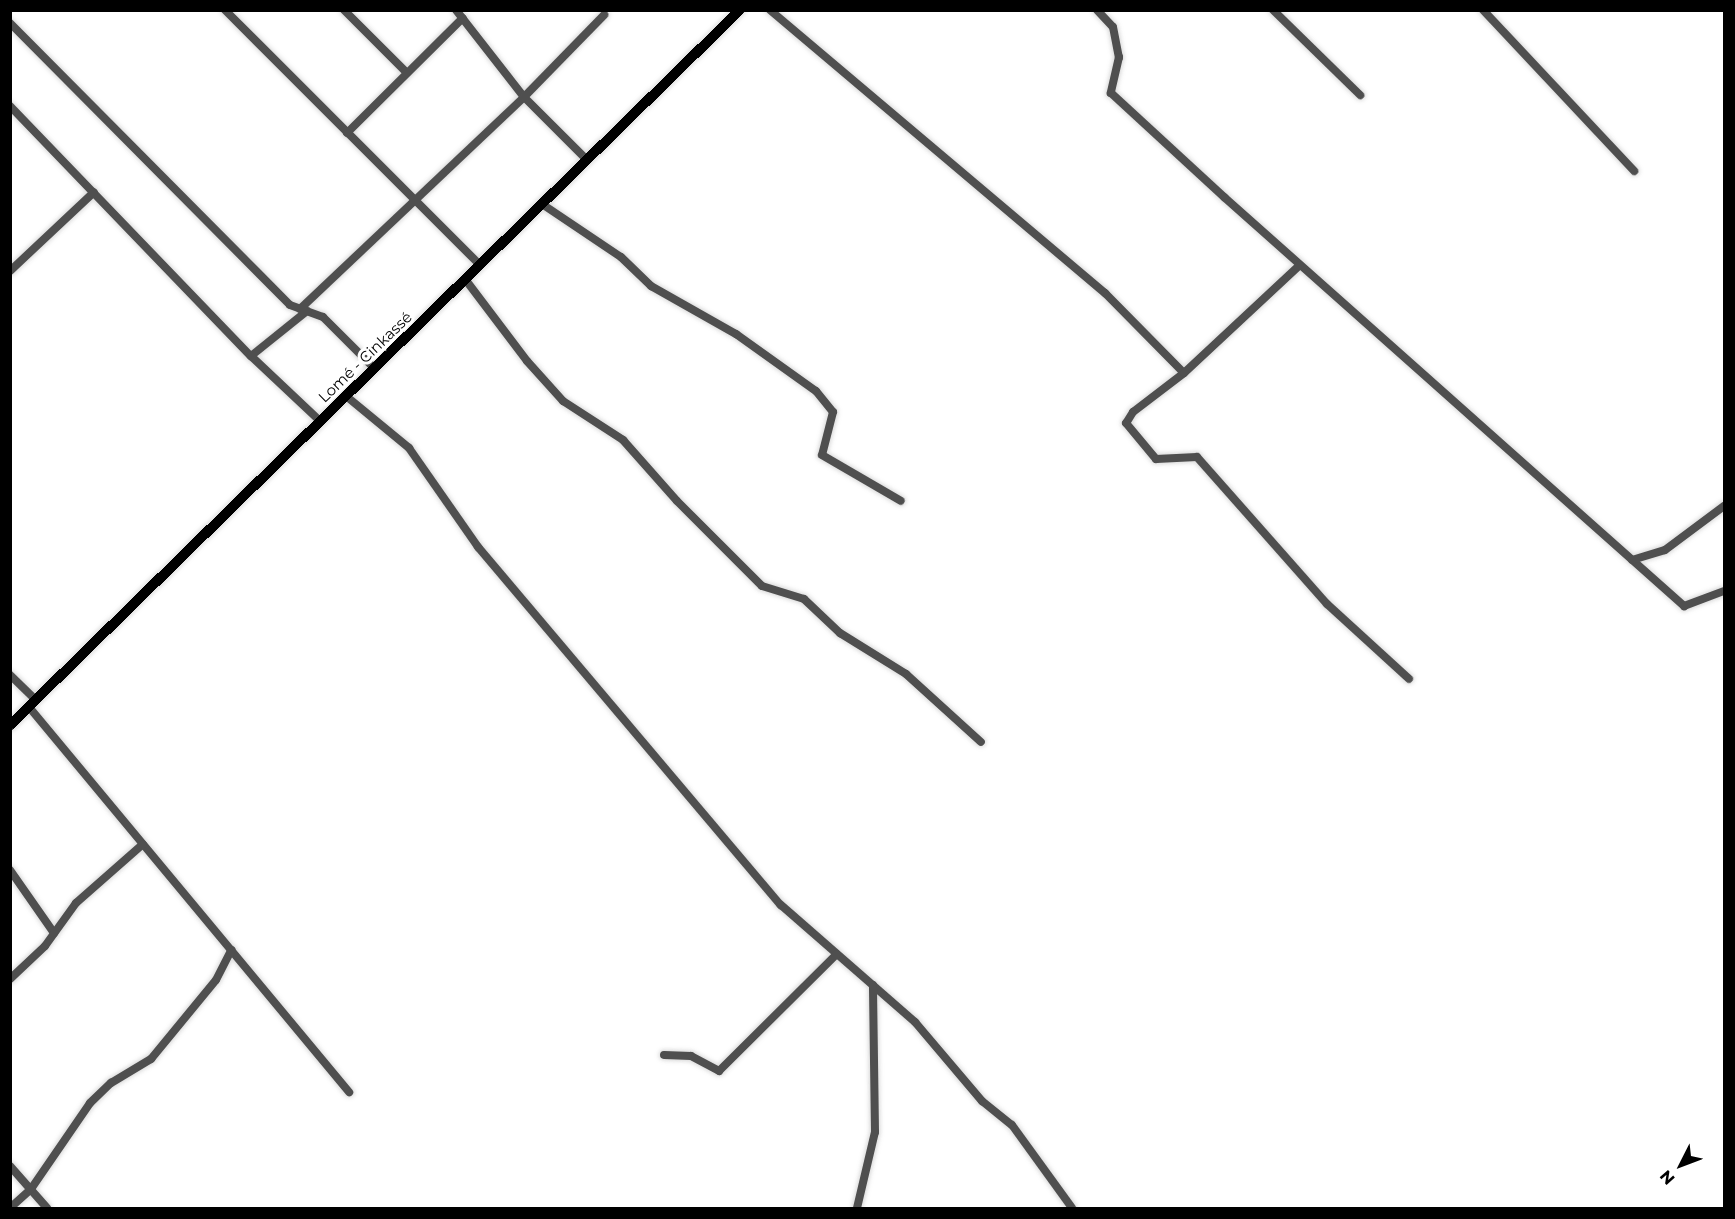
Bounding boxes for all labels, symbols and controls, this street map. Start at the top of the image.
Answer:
street label: Lomé - Cinkassé [315,308,415,406]
north arrow [1651,1135,1711,1195]
text: N [1656,1166,1679,1189]

